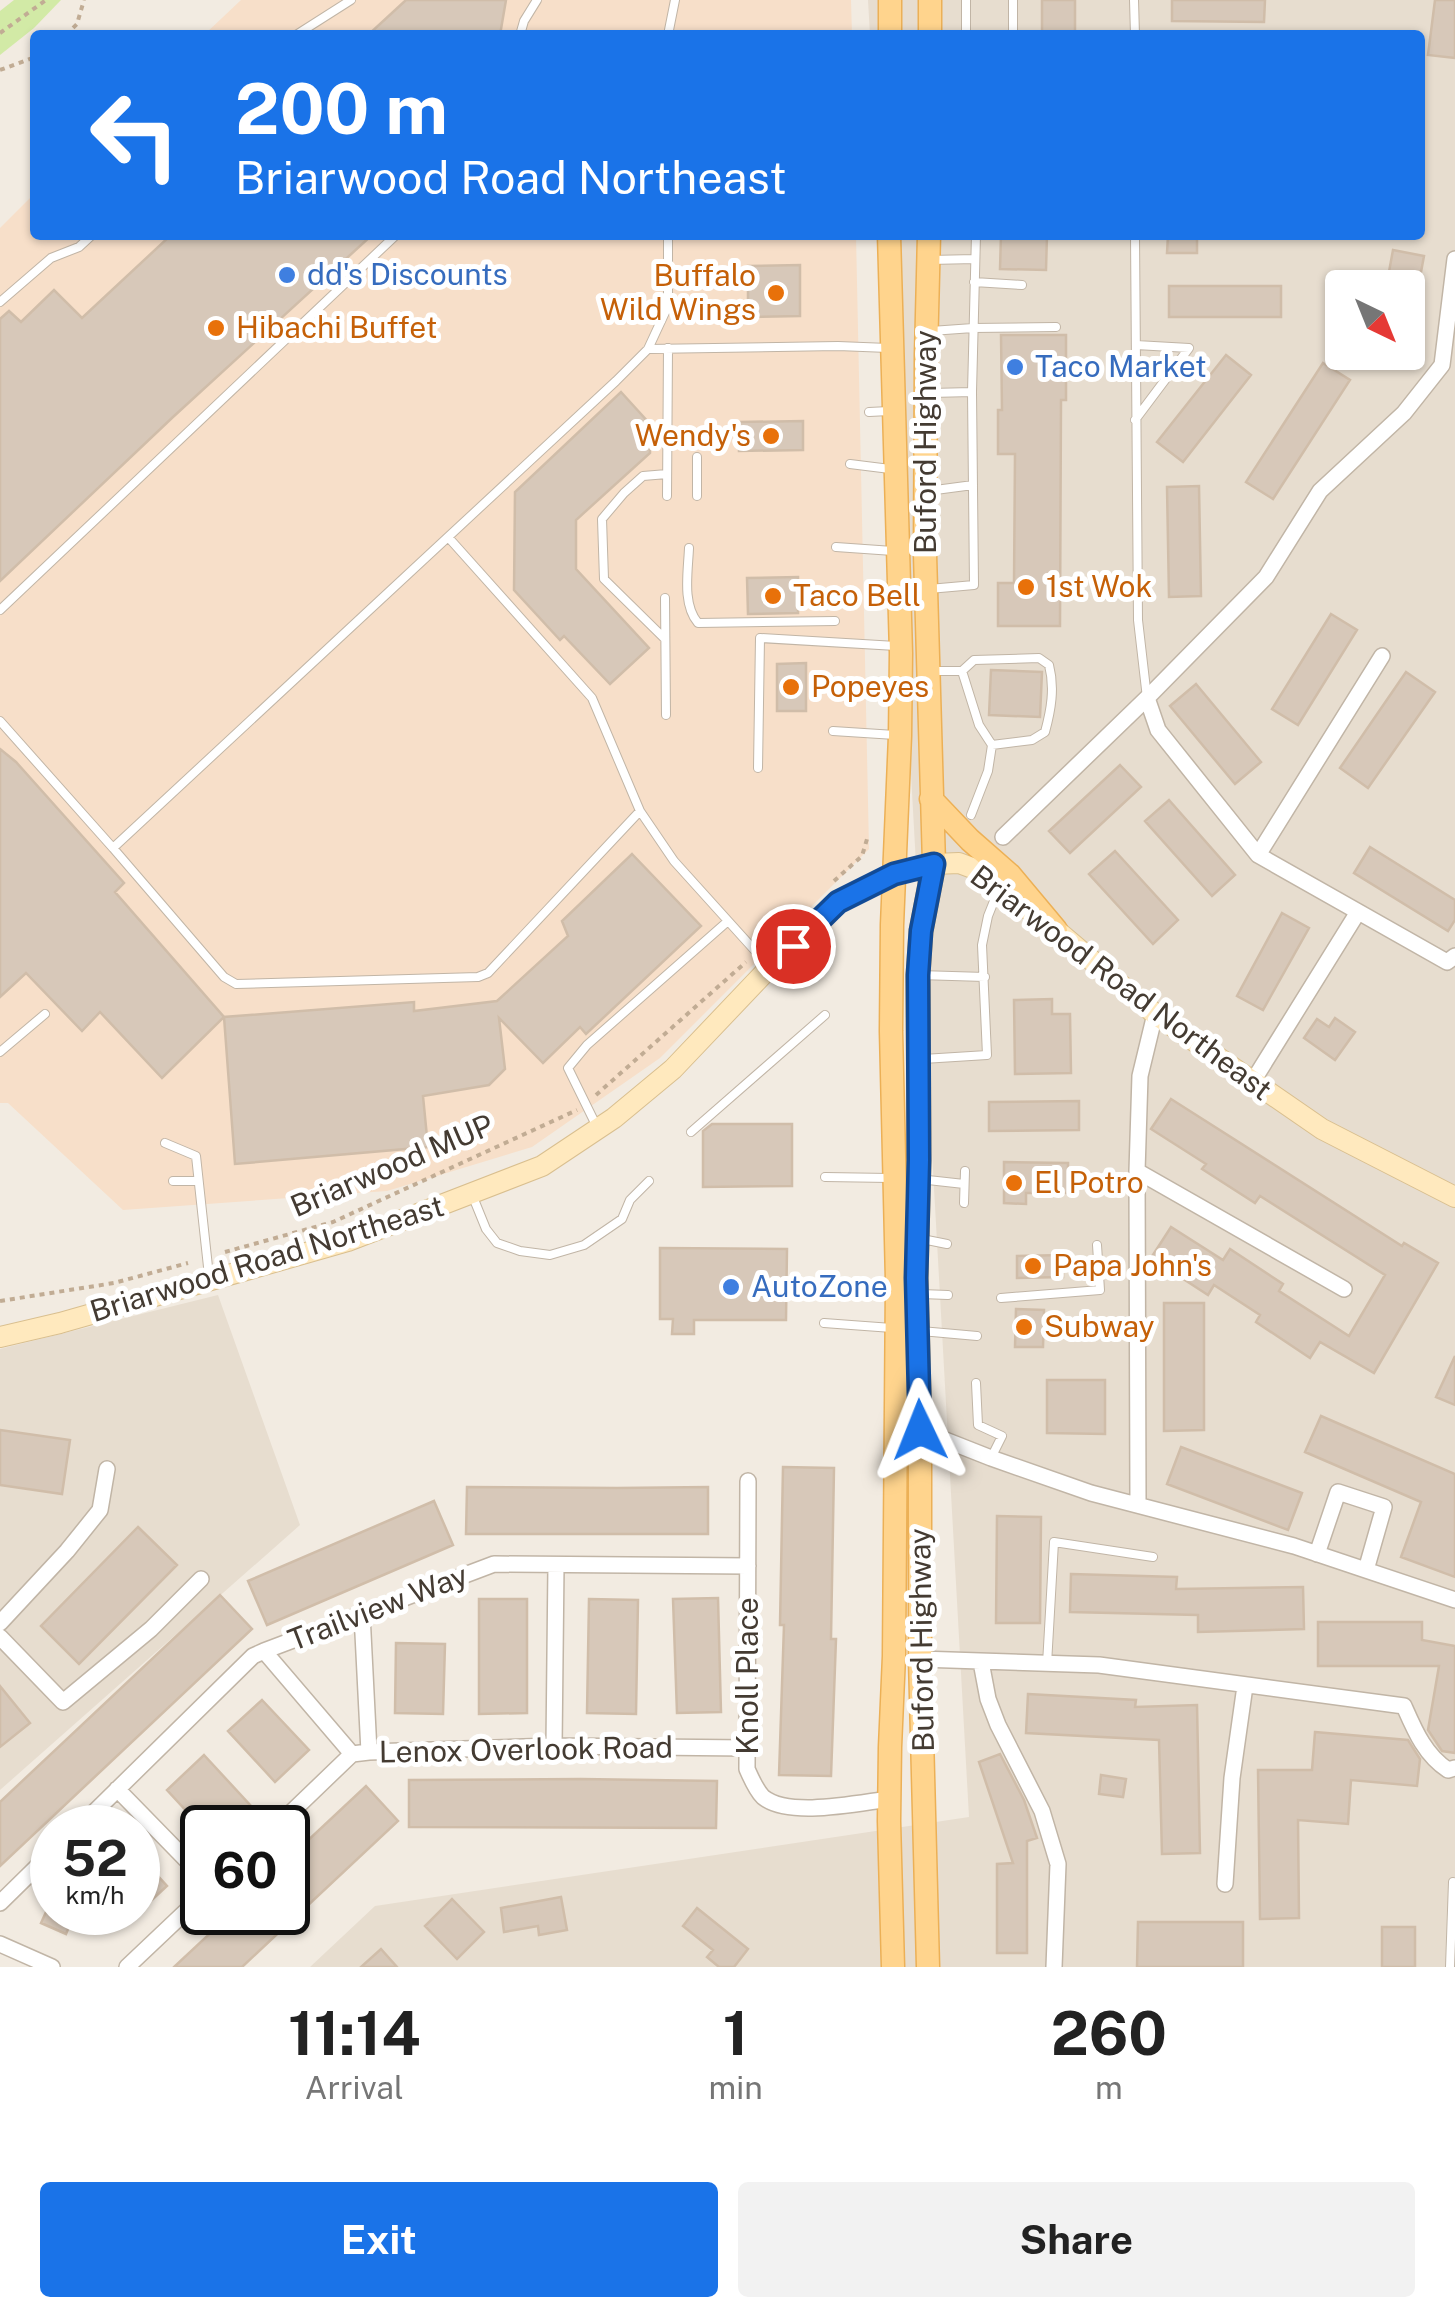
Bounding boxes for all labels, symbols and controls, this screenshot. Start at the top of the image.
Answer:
text: 200 m [235,67,448,150]
icon: left [70,70,200,200]
text: Briarwood Road Northeast [235,151,787,204]
place label: dd's Discounts [307,256,508,292]
place label: Buffalo Wild Wings [600,257,756,327]
marker: dd's Discounts [276,264,298,286]
north arrow [1325,270,1425,370]
map controls [1325,270,1425,370]
marker: Buffalo Wild Wings [765,282,787,304]
place label: Hibachi Buffet [236,309,437,345]
marker: Hibachi Buffet [205,317,227,339]
street label: Buford Highway [907,330,943,554]
place label: Taco Market [1035,348,1207,384]
marker: Taco Market [1004,356,1026,378]
place label: Wendy's [635,417,751,453]
marker: Wendy's [760,425,782,447]
place label: 1st Wok [1046,568,1152,604]
marker: 1st Wok [1015,576,1037,598]
place label: Taco Bell [793,577,921,613]
marker: Taco Bell [762,585,784,607]
place label: Popeyes [811,668,929,704]
marker: Popeyes [780,676,802,698]
street label: Briarwood Road Northeast [964,857,1279,1107]
pin [751,904,836,989]
icon: arrive [766,919,821,974]
street label: Briarwood MUP [285,1106,498,1224]
place label: El Potro [1034,1164,1144,1200]
marker: El Potro [1003,1172,1025,1194]
street label: Briarwood Road Northeast [86,1187,448,1329]
place label: Papa John's [1053,1247,1212,1283]
marker: Papa John's [1022,1255,1044,1277]
place label: AutoZone [751,1268,888,1304]
marker: AutoZone [720,1276,742,1298]
place label: Subway [1044,1308,1155,1344]
marker: Subway [1013,1316,1035,1338]
position arrow [868,1378,972,1482]
street label: Buford Highway [901,1528,941,1752]
street label: Trailview Way [283,1556,472,1658]
street label: Knoll Place [729,1597,765,1755]
street label: Lenox Overlook Road [379,1728,673,1770]
speed limit sign: 60 [180,1805,310,1935]
text: 52 [62,1828,128,1887]
text: km/h [66,1880,124,1910]
text: 11:14 [288,1998,421,2069]
text: 1 [723,1998,749,2069]
text: 260 [1051,1998,1167,2069]
text: Arrival [305,2069,404,2106]
text: min [709,2069,763,2106]
text: m [1095,2069,1123,2106]
button: Exit [40,2182,718,2297]
button: Share [738,2182,1415,2297]

